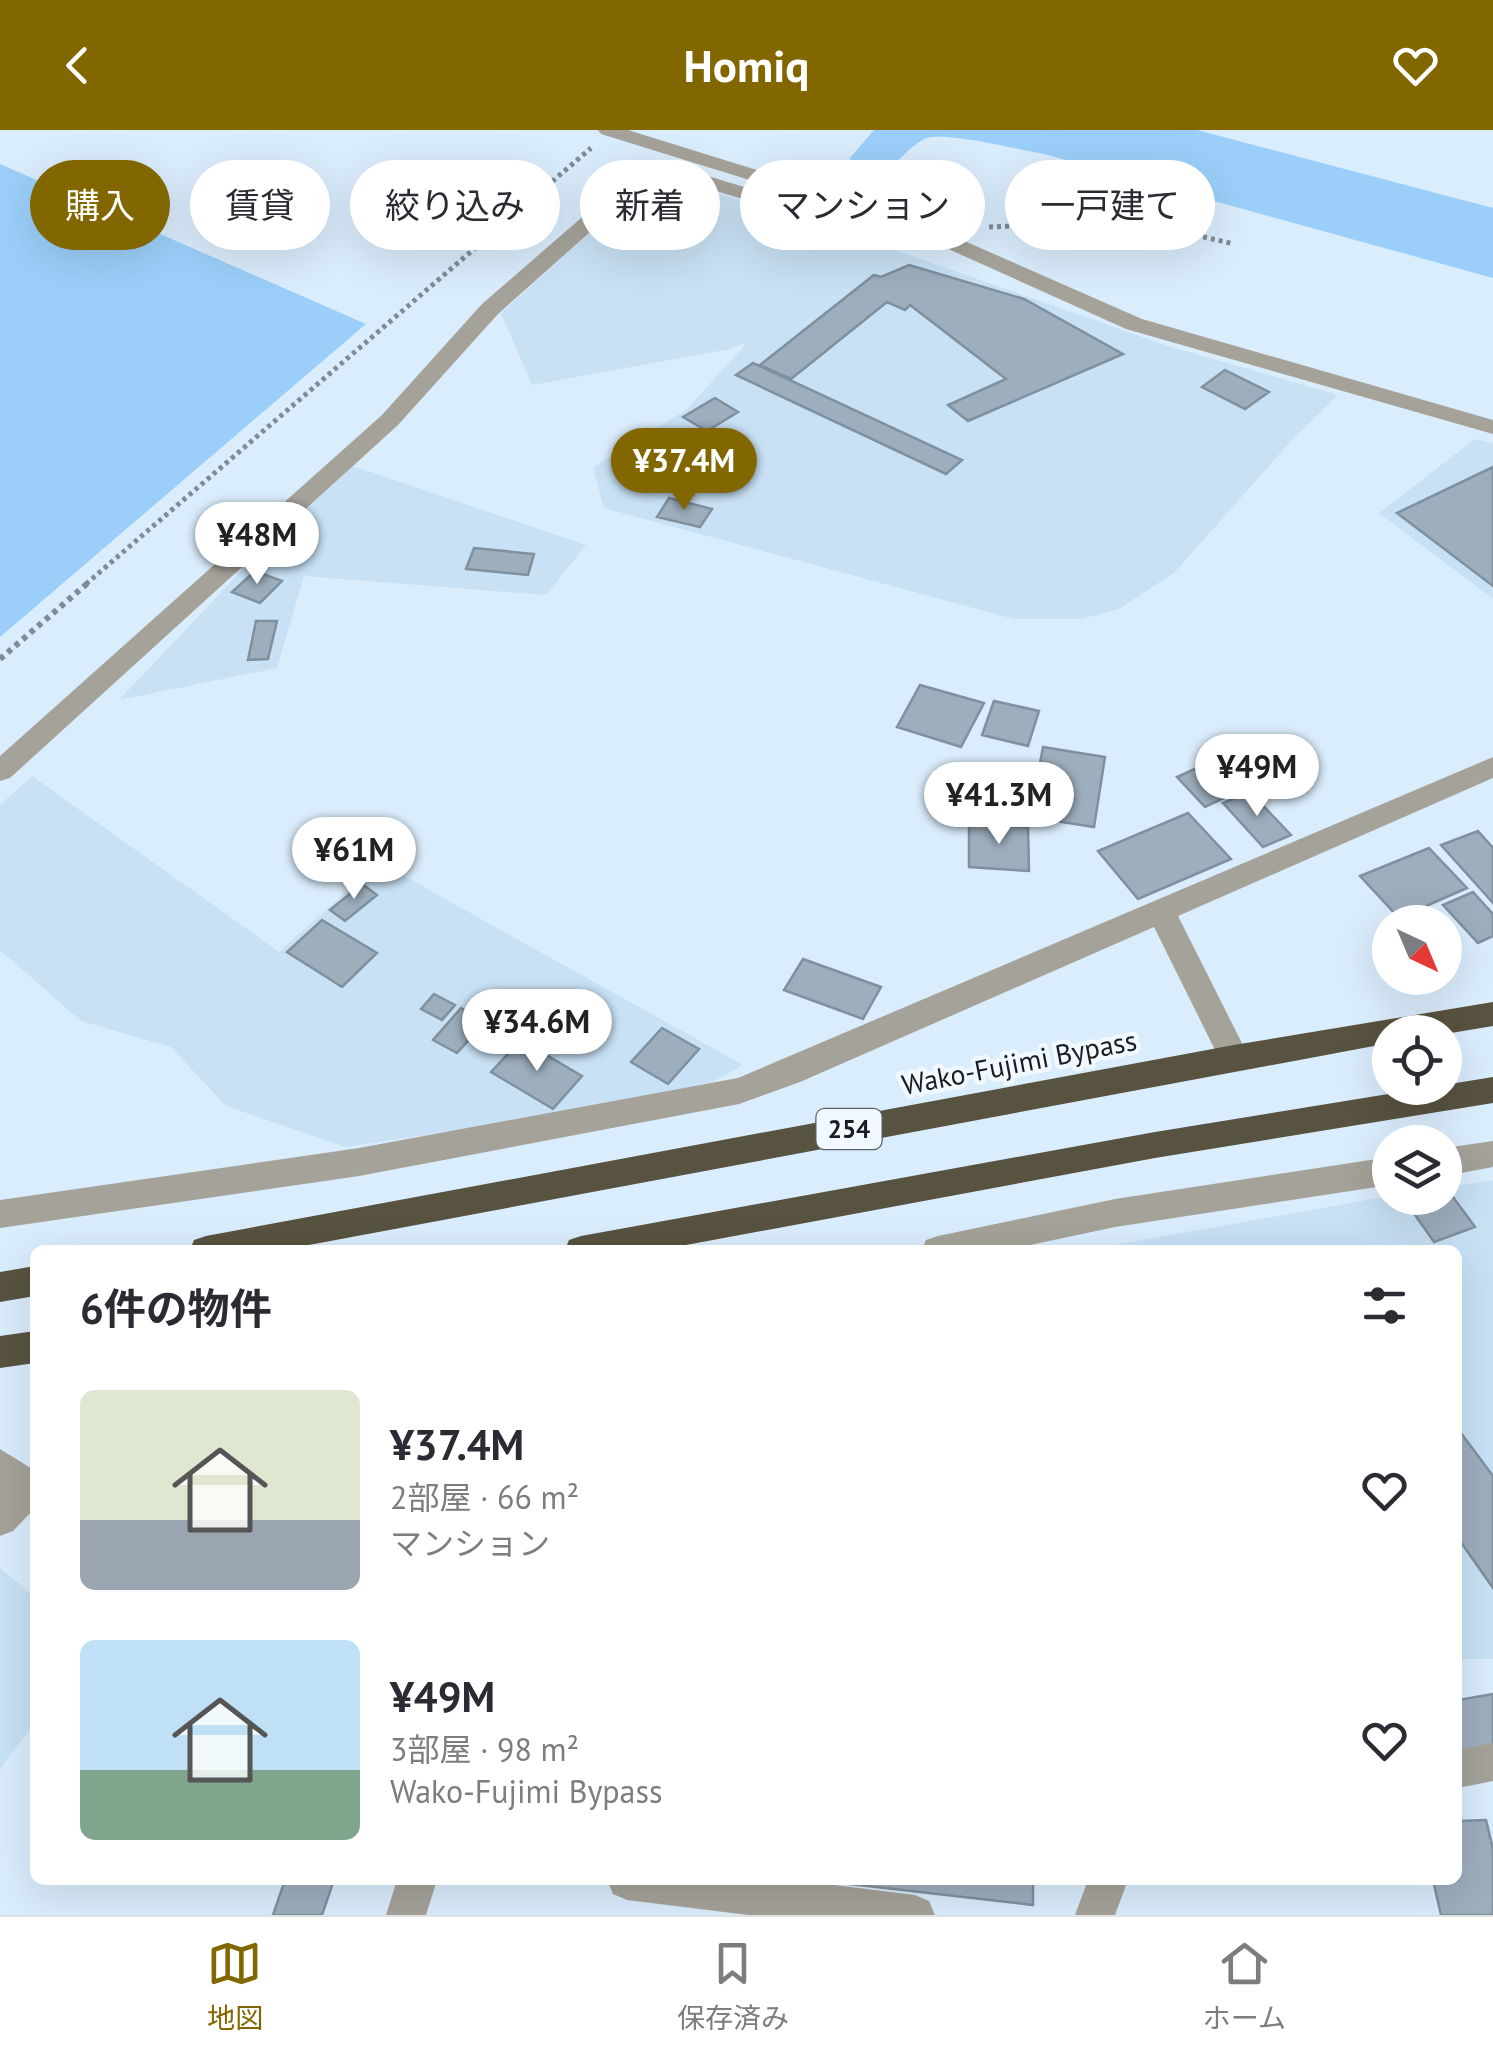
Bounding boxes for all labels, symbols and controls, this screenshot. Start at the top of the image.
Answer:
text: Homiq [684,36,809,94]
icon: back [50,38,105,93]
icon: heart [1388,38,1443,93]
chip: 購入 [30,160,170,250]
chip: 賃貸 [190,160,330,250]
chip: 絞り込み [350,160,560,250]
chip: 新着 [580,160,720,250]
chip: マンション [740,160,985,250]
chip: 一戸建て [1005,160,1215,250]
pin: ¥37.4M [603,428,765,513]
text: ¥37.4M [633,439,735,481]
pin: ¥48M [198,502,316,587]
text: ¥48M [217,513,297,555]
pin: ¥49M [1198,734,1316,819]
text: ¥49M [1217,745,1297,787]
pin: ¥41.3M [918,762,1080,847]
text: ¥41.3M [946,773,1052,815]
pin: ¥61M [295,817,413,902]
text: ¥61M [314,828,394,870]
north arrow [1372,905,1462,995]
map controls [1372,905,1462,1215]
pin: ¥34.6M [456,989,618,1074]
text: ¥34.6M [484,1000,590,1042]
button: locate [1372,1015,1462,1105]
street label: Wako-Fujimi Bypass [898,1021,1140,1103]
road number: 254 [816,1109,882,1149]
button: layers [1372,1125,1462,1215]
icon: filters [1357,1278,1412,1333]
text: 6件の物件 [80,1281,272,1336]
text: ¥37.4M [390,1417,524,1472]
icon: home [160,1430,280,1550]
icon: heart [1357,1463,1412,1518]
text: 2部屋 · 66 m² [390,1476,579,1518]
text: マンション [390,1522,550,1564]
text: ¥49M [390,1669,495,1724]
icon: home [160,1680,280,1800]
icon: heart [1357,1713,1412,1768]
text: 3部屋 · 98 m² [390,1728,579,1770]
text: Wako-Fujimi Bypass [390,1770,662,1812]
tab: 地図 [207,1936,263,2036]
tab: 保存済み [677,1936,789,2036]
tab: ホーム [1203,1936,1286,2036]

